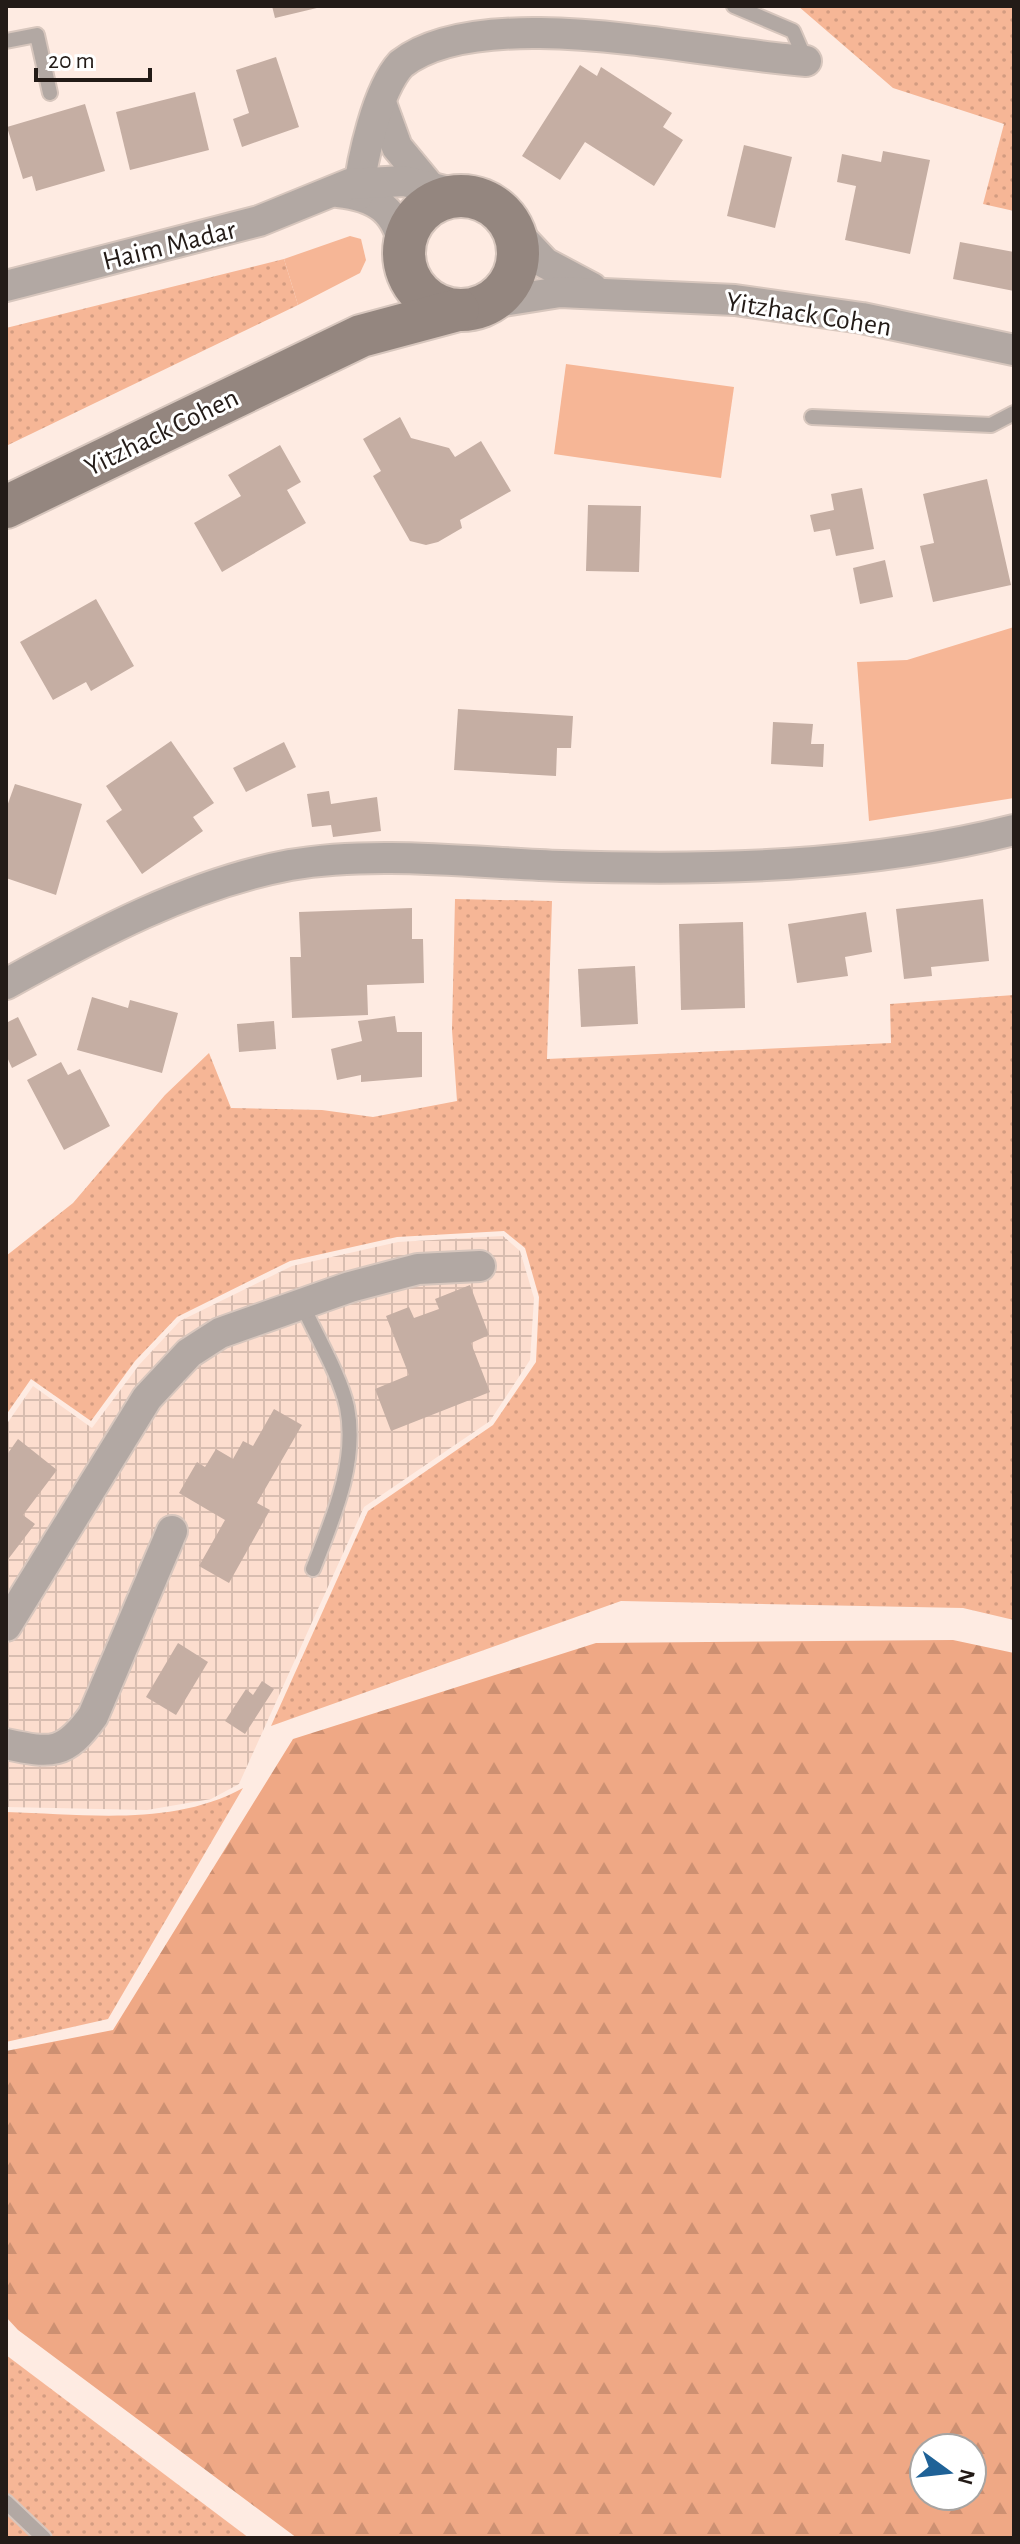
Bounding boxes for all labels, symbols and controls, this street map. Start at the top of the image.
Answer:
scale bar [36,32,150,82]
text: 20 m [48,49,95,73]
street label: Haim Madar [100,216,239,276]
street label: Yitzhack Cohen [724,288,893,342]
street label: Yitzhack Cohen [81,384,243,482]
north arrow [908,2432,988,2512]
text: N [954,2467,979,2487]

